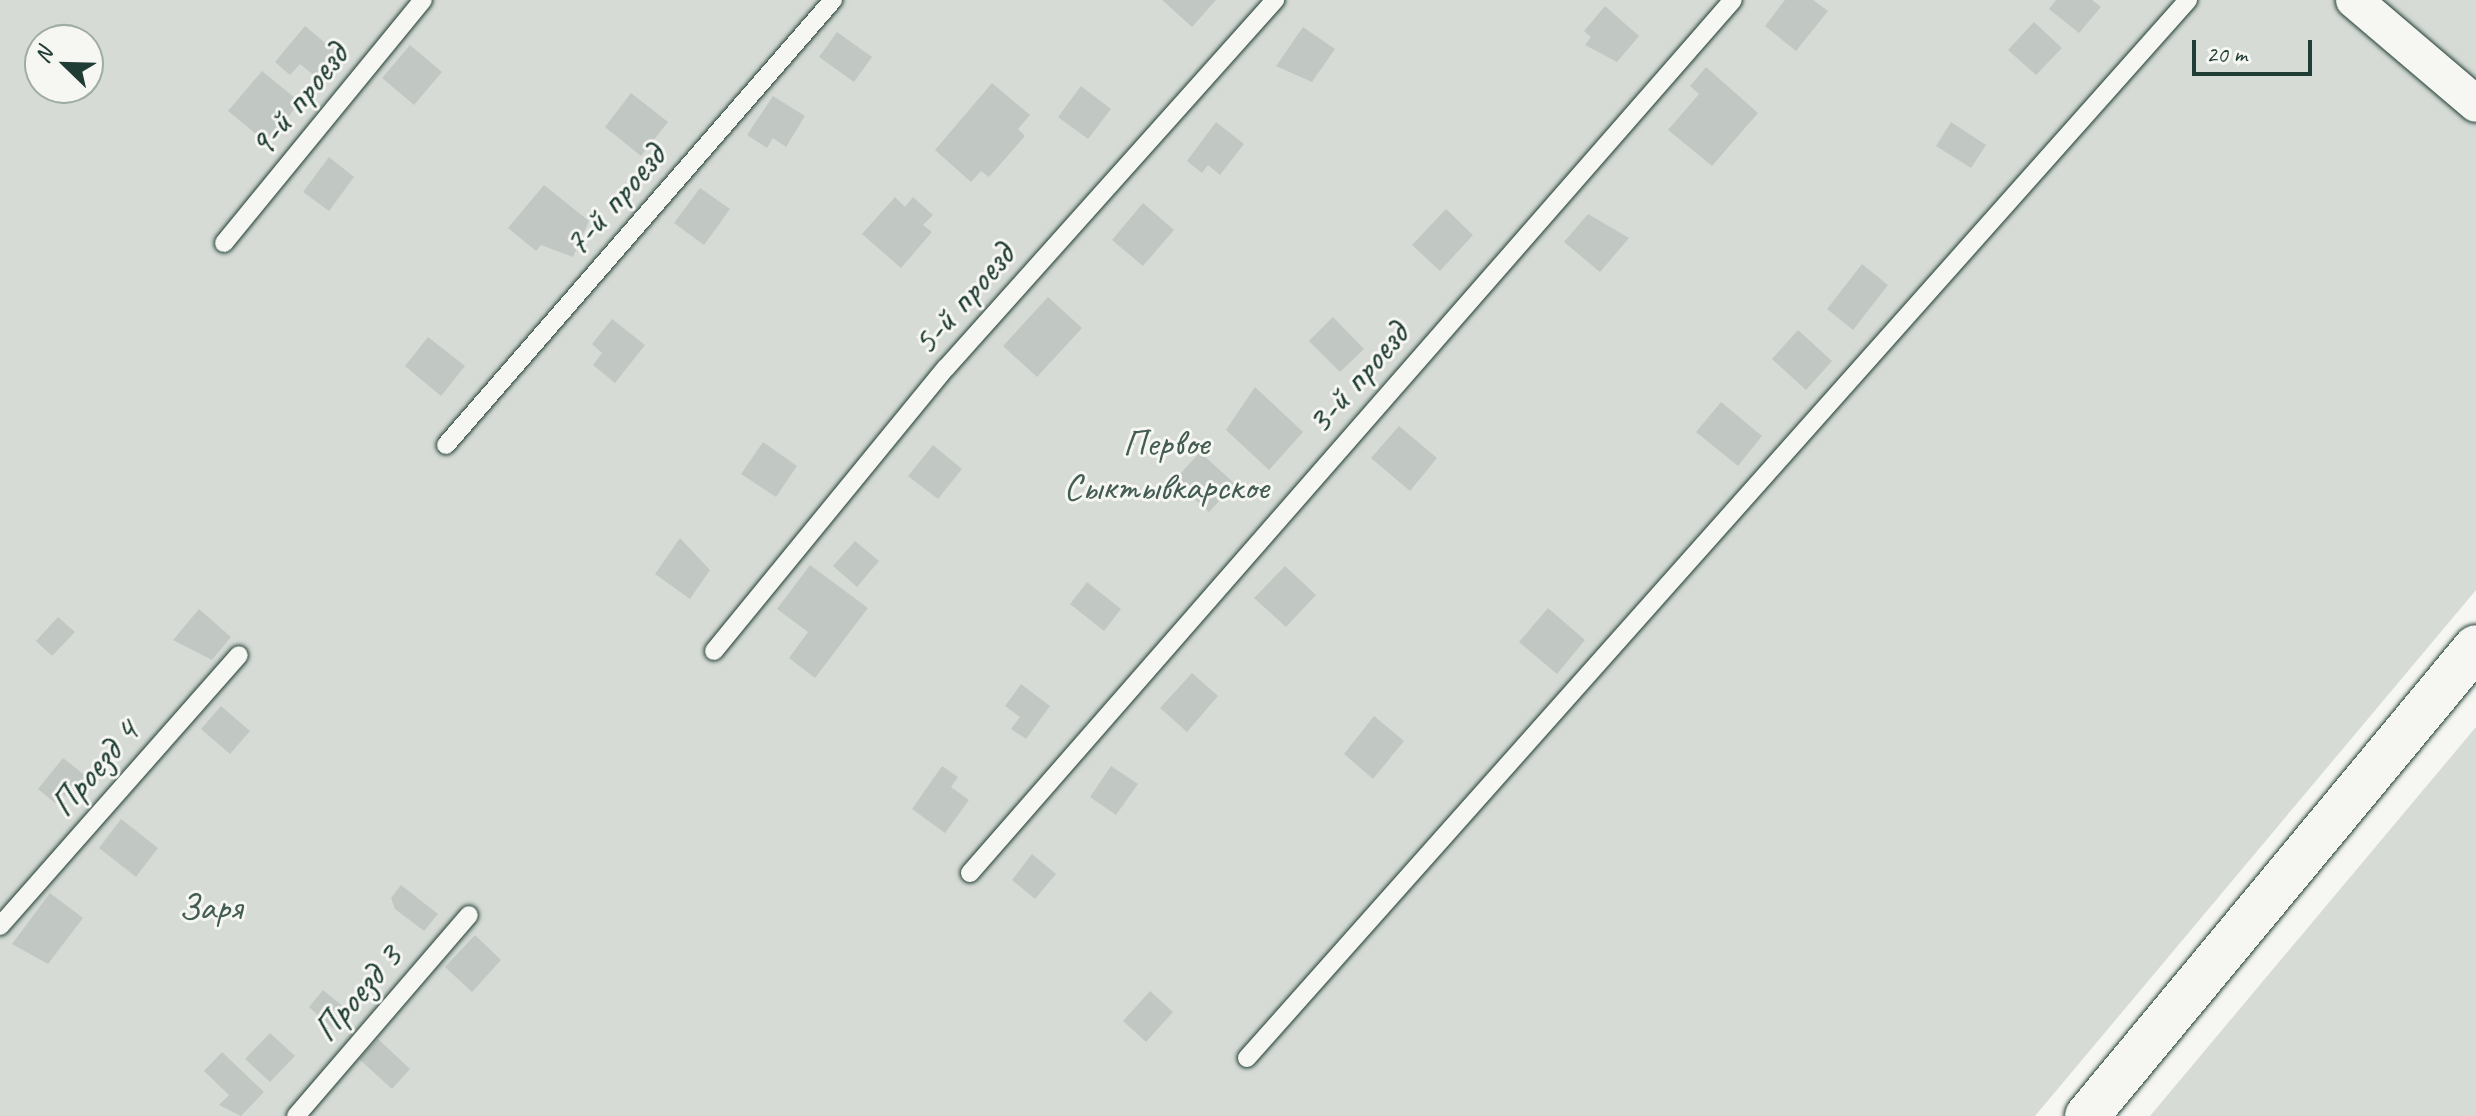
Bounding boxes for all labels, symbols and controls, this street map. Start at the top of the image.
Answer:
north arrow [24,24,104,104]
scale bar [2196,24,2316,74]
street label: 9-й проезд [238,34,358,166]
text: 20 m [2206,39,2247,69]
text: N [28,44,59,67]
street label: 7-й проезд [553,135,675,265]
street label: 5-й проезд [902,234,1024,364]
street label: 3-й проезд [1296,313,1418,443]
park label: Первое Сыктывкарское [1063,420,1269,510]
street label: Проезд 4 [40,710,148,826]
park label: Заря [178,884,242,930]
street label: Проезд 3 [303,935,411,1051]

